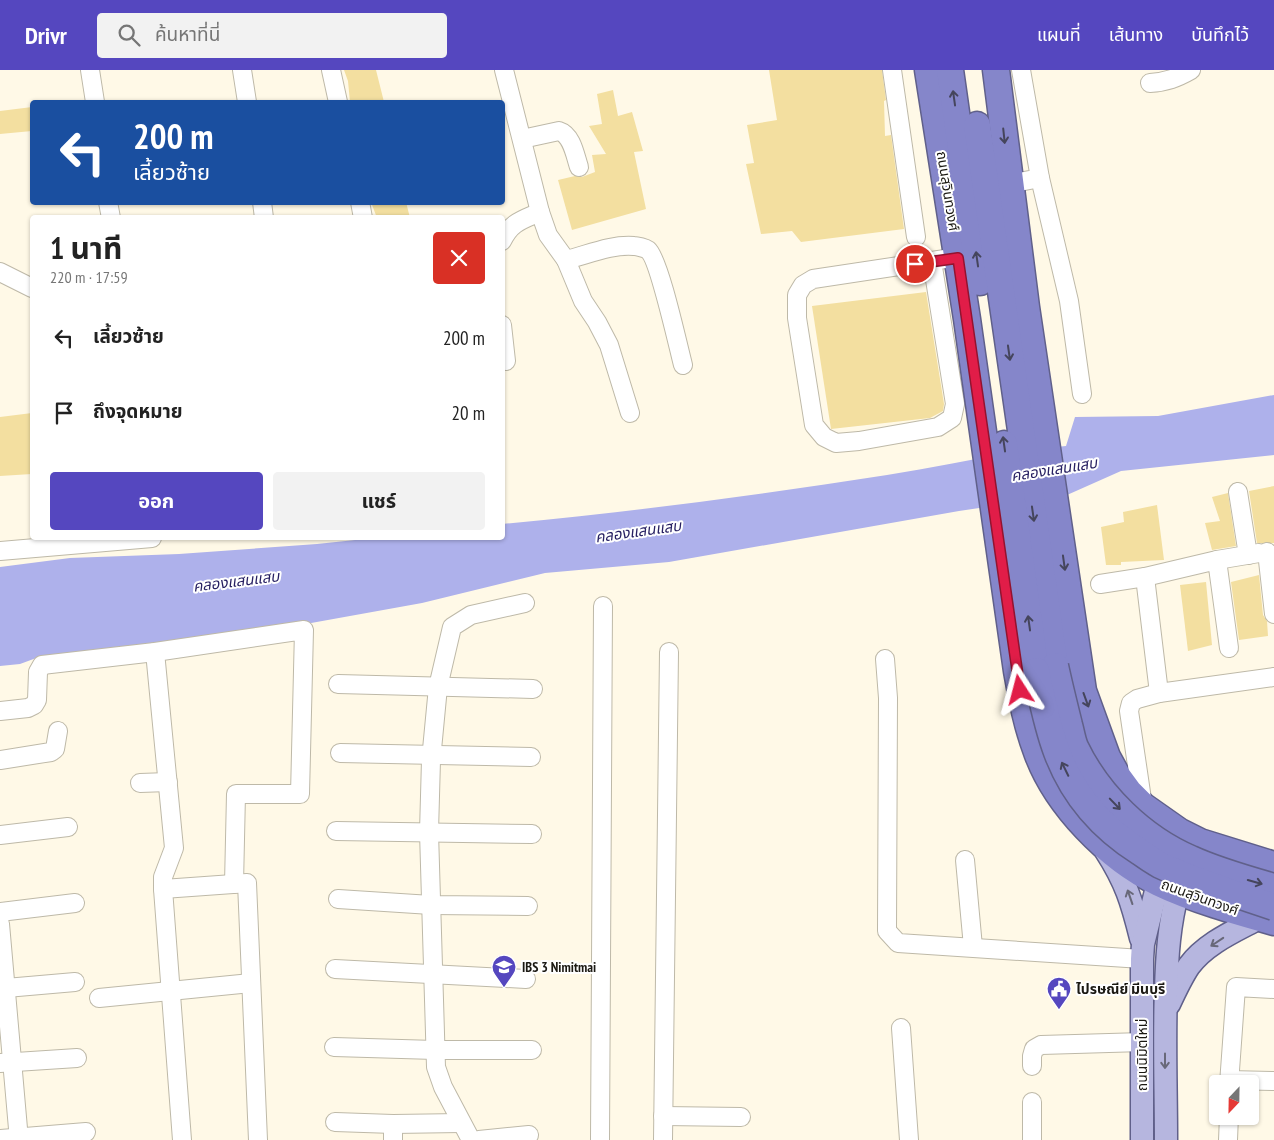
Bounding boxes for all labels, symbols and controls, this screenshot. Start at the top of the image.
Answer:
search box [97,13,447,58]
text: Drivr [25,20,67,51]
icon: search [115,21,143,49]
text: ค้นหาที่นี่ [155,22,220,46]
text: แผนที่ [1037,23,1081,46]
text: เส้นทาง [1109,23,1163,46]
text: บันทึกไว้ [1191,23,1249,46]
one-way arrow [949,90,959,106]
text: 200 m [133,113,214,159]
icon: left [50,120,115,185]
one-way arrow [999,127,1009,143]
street label: ถนนสุวินทวงศ์ [933,150,963,233]
text: เลี้ยวซ้าย [133,158,210,186]
text: 1 นาที [50,228,122,267]
button: close [433,232,485,284]
pin [894,243,936,285]
icon: arrive [901,250,929,278]
one-way arrow [972,251,982,267]
text: 220 m · 17:59 [50,267,128,287]
icon: left [50,324,78,352]
text: เลี้ยวซ้าย [93,324,164,348]
text: 200 m [443,326,485,350]
one-way arrow [1005,345,1015,361]
icon: arrive [50,399,78,427]
text: ถึงจุดหมาย [93,399,183,423]
text: 20 m [452,401,485,425]
one-way arrow [998,437,1008,453]
water label: คลองแสนแสบ [1010,453,1099,485]
button: ออก [50,472,263,530]
button: แชร์ [273,472,485,530]
one-way arrow [1028,505,1038,521]
water label: คลองแสนแสบ [594,515,683,546]
one-way arrow [1059,554,1069,570]
water label: คลองแสนแสบ [192,566,281,596]
one-way arrow [1024,615,1034,631]
position arrow [993,663,1045,715]
one-way arrow [1082,692,1091,707]
one-way arrow [1060,762,1069,777]
one-way arrow [1109,798,1121,810]
street label: ถนนสุวินทวงศ์ [1159,875,1241,919]
one-way arrow [1247,877,1263,887]
one-way arrow [1125,890,1134,905]
one-way arrow [1210,936,1224,947]
school or university icon: IBS 3 Nimitmai [491,954,517,988]
place label: IBS 3 Nimitmai [522,958,596,976]
public building icon: ไปรษณีย์ มีนบุรี [1046,976,1072,1010]
place label: ไปรษณีย์ มีนบุรี [1076,980,1165,998]
street label: ถนนนิมิตใหม่ [1133,1019,1151,1091]
one-way arrow [1160,1052,1170,1069]
north arrow [1209,1075,1259,1125]
map controls [1209,1075,1259,1125]

